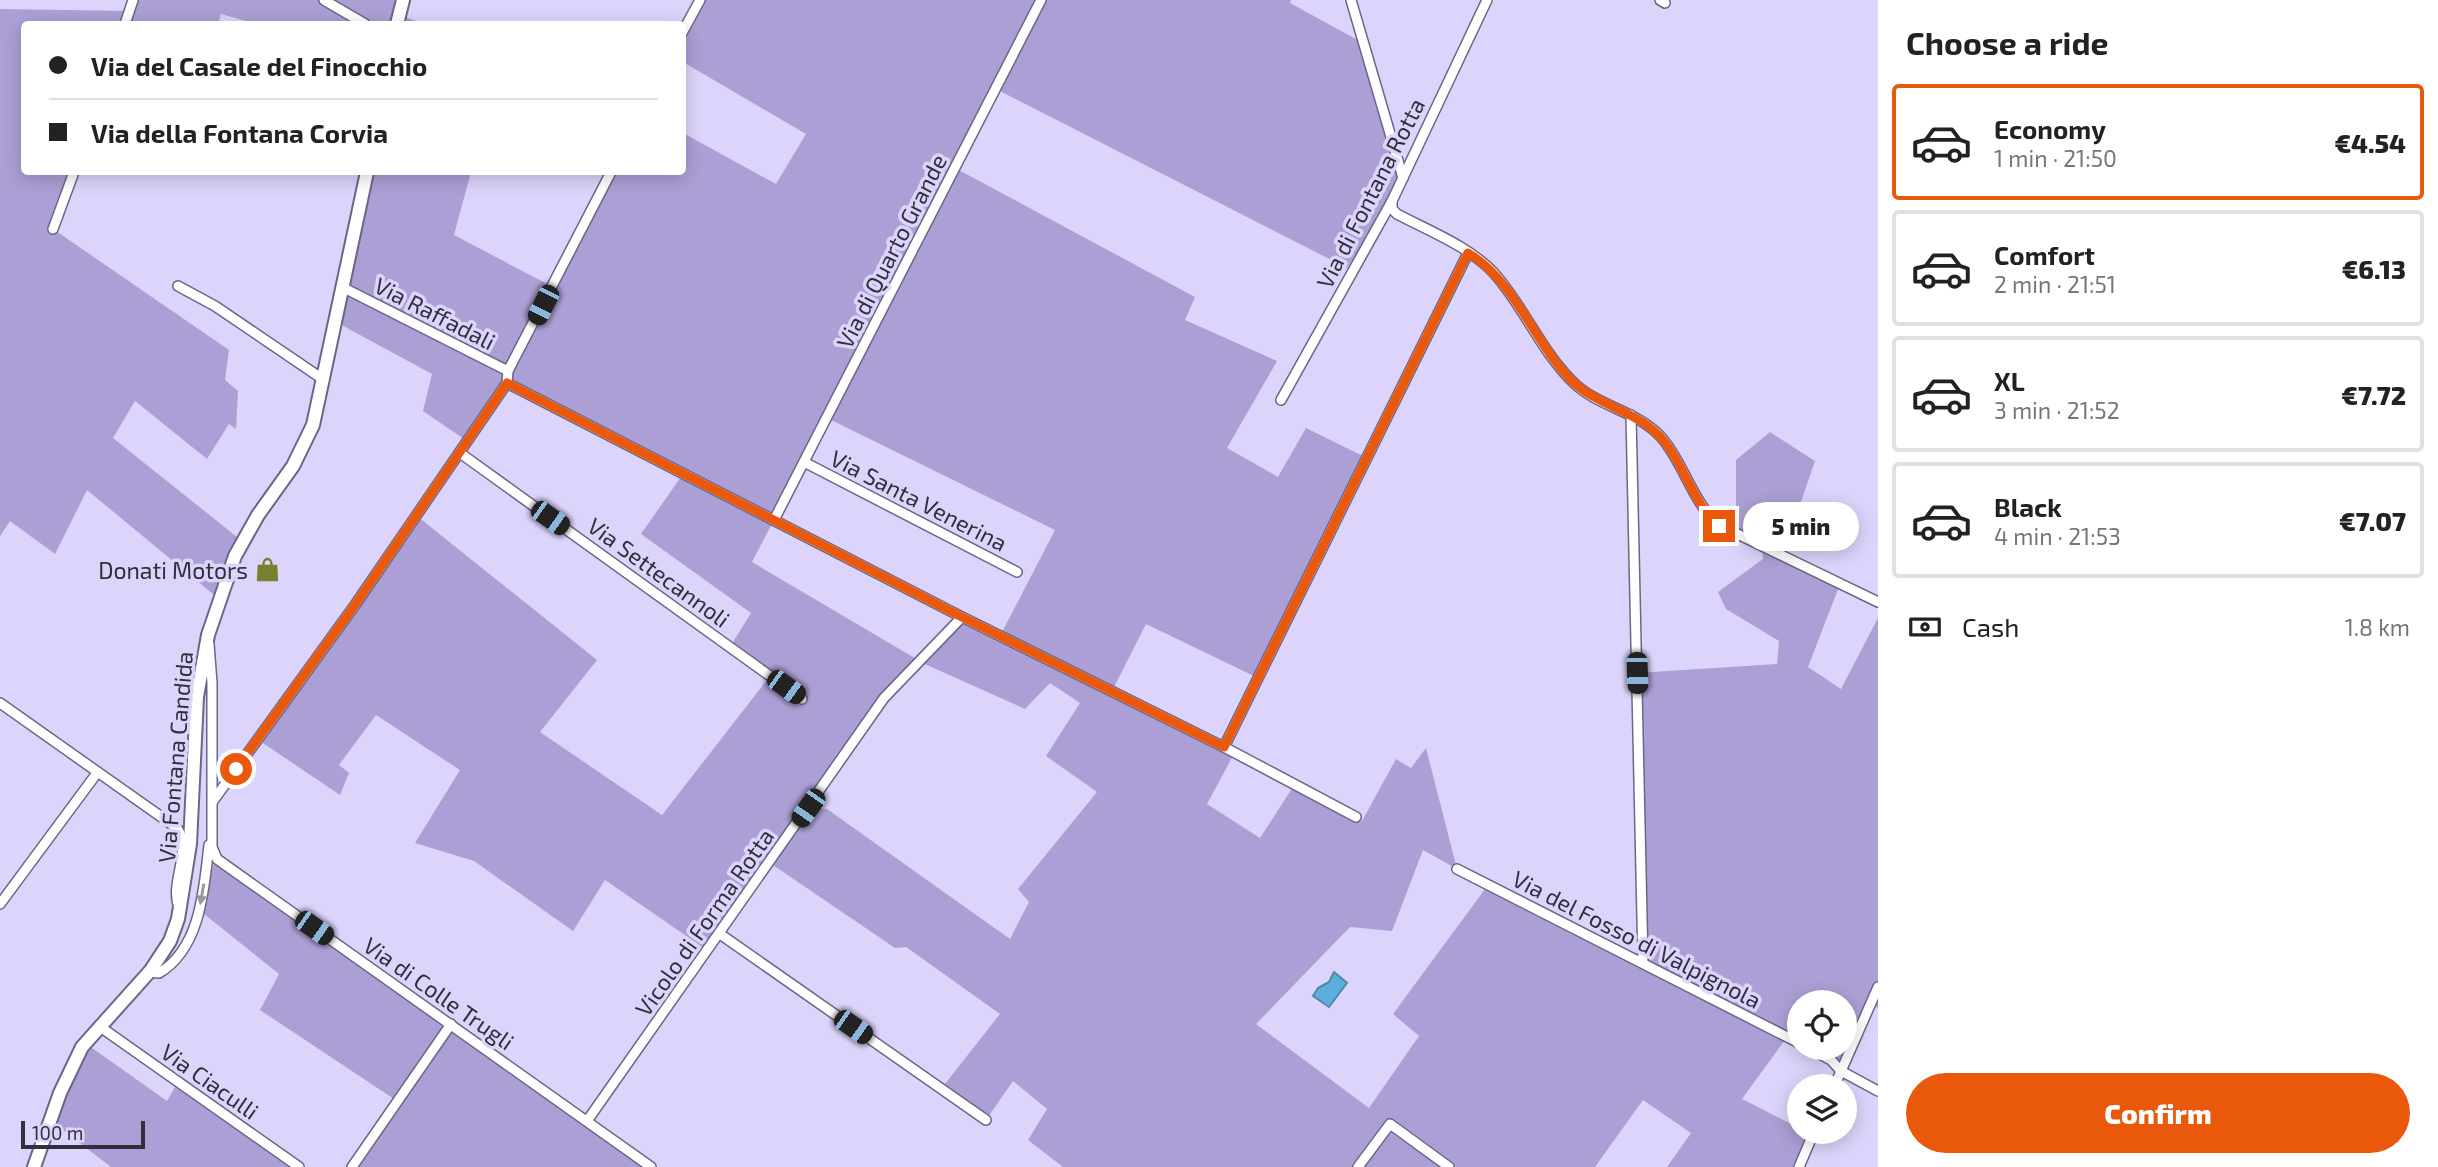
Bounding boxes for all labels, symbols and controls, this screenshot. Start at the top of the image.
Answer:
text: Choose a ride [1906,23,2109,61]
text: Via del Casale del Finocchio [91,50,427,81]
street label: Via di Fontana Rotta [1310,93,1430,293]
icon: car [1910,111,1973,174]
text: Economy [1994,113,2106,144]
text: Via della Fontana Corvia [91,117,388,148]
text: €4.54 [2334,127,2406,158]
text: 1 min · 21:50 [1994,144,2117,172]
street label: Via di Quarto Grande [830,149,952,353]
icon: car [1910,237,1973,300]
text: Comfort [1994,239,2095,270]
text: €6.13 [2342,253,2406,284]
text: 2 min · 21:51 [1994,270,2116,298]
street label: Via Raffadali [370,271,500,355]
car [525,282,562,328]
icon: car [1910,363,1973,426]
text: XL [1994,365,2025,396]
text: €7.72 [2341,379,2406,410]
text: 3 min · 21:52 [1994,396,2120,424]
street label: Via Santa Venerina [826,443,1012,557]
icon: car [1910,489,1973,552]
text: Black [1994,491,2062,522]
car [527,497,574,539]
callout: 5 min [1744,502,1859,550]
text: €7.07 [2339,505,2406,536]
route end [1703,510,1735,542]
street label: Via Settecannoli [582,511,736,633]
text: 5 min [1772,512,1830,540]
text: 4 min · 21:53 [1994,522,2121,550]
place label: Donati Motors [98,556,248,584]
shop icon: Donati Motors [254,556,282,584]
icon: cash [1906,608,1944,646]
text: Cash [1962,611,2019,642]
text: 1.8 km [2345,613,2410,641]
street label: Via Fontana Candida [152,650,198,864]
car [1626,652,1649,694]
car [763,666,810,708]
route start [220,753,252,785]
car [788,785,829,831]
street label: Vicolo di Forma Rotta [629,823,779,1021]
street label: Via del Fosso di Valpignola [1508,864,1766,1014]
one-way arrow [196,883,207,905]
car [291,907,338,949]
street label: Via di Colle Trugli [358,931,520,1055]
map controls [1787,990,1857,1144]
button: locate [1787,990,1857,1060]
car [830,1006,877,1048]
street label: Via Ciaculli [156,1037,264,1125]
button: Confirm [1906,1073,2410,1153]
button: layers [1787,1074,1857,1144]
scale bar [21,1118,145,1150]
text: 100 m [32,1121,83,1144]

